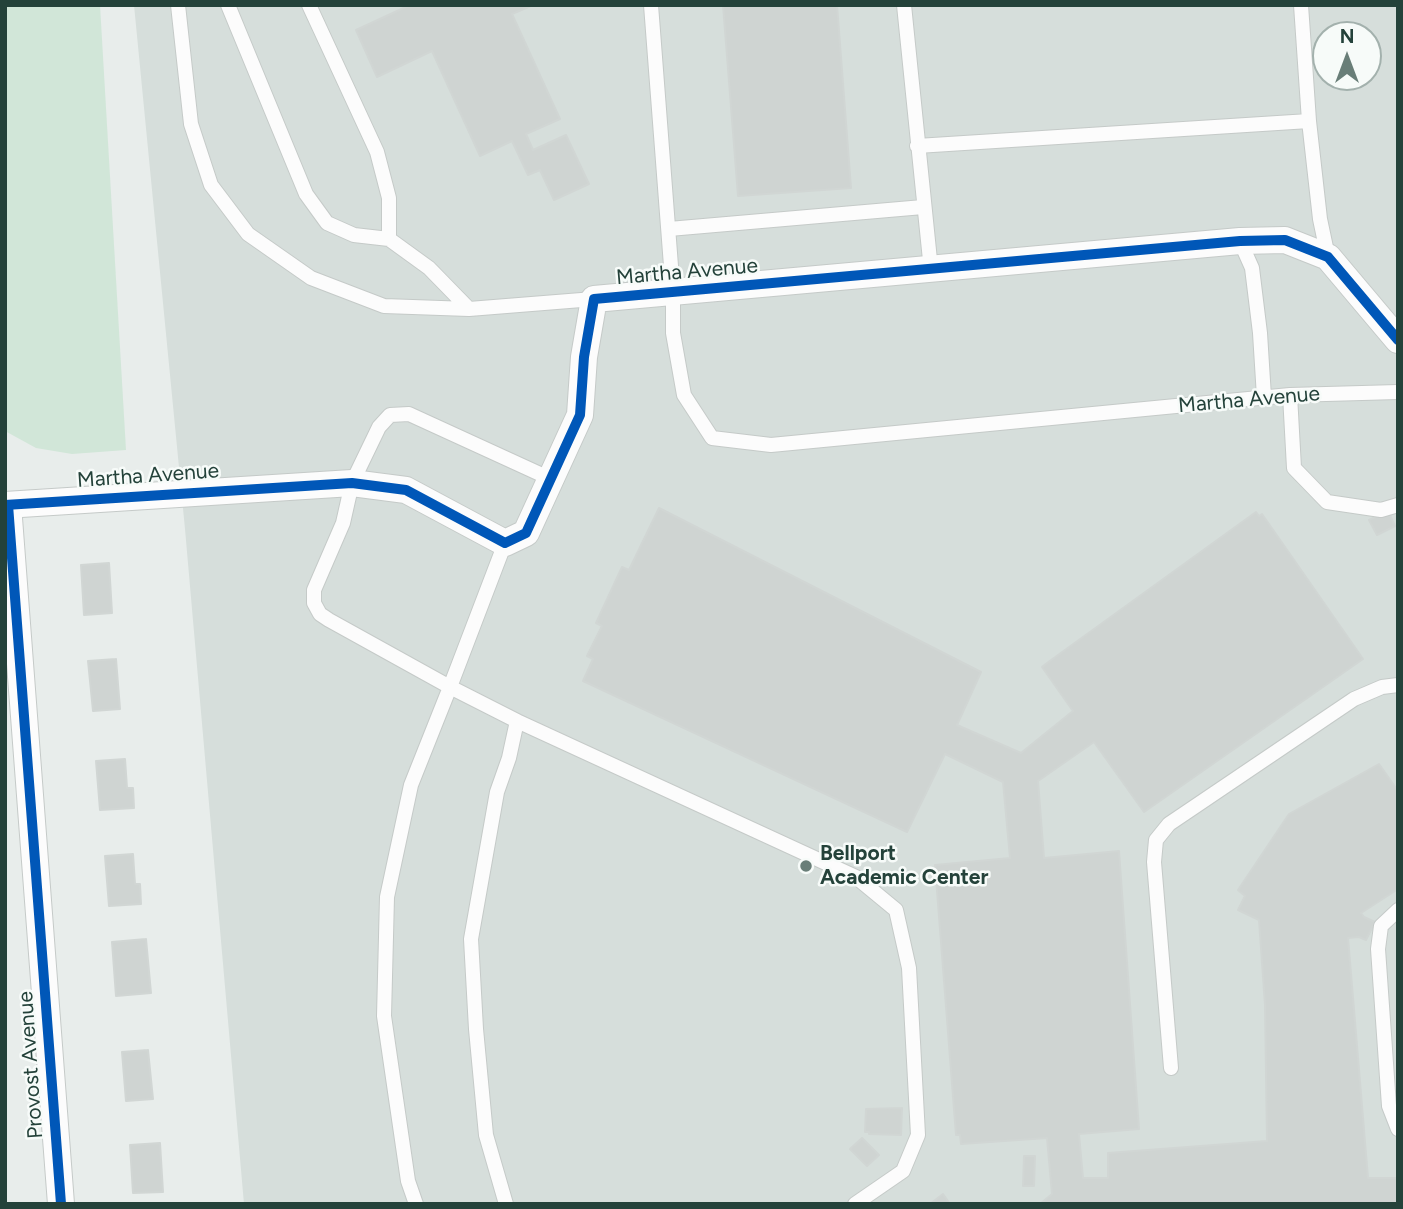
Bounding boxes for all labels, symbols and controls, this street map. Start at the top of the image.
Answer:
north arrow [1312,21,1382,91]
text: N [1340,25,1354,48]
street label: Martha Avenue [615,253,759,291]
street label: Martha Avenue [1177,381,1321,419]
street label: Martha Avenue [76,458,220,494]
place label: Bellport Academic Center [820,841,988,891]
marker: Bellport Academic Center [798,858,814,874]
street label: Provost Avenue [13,990,49,1140]

